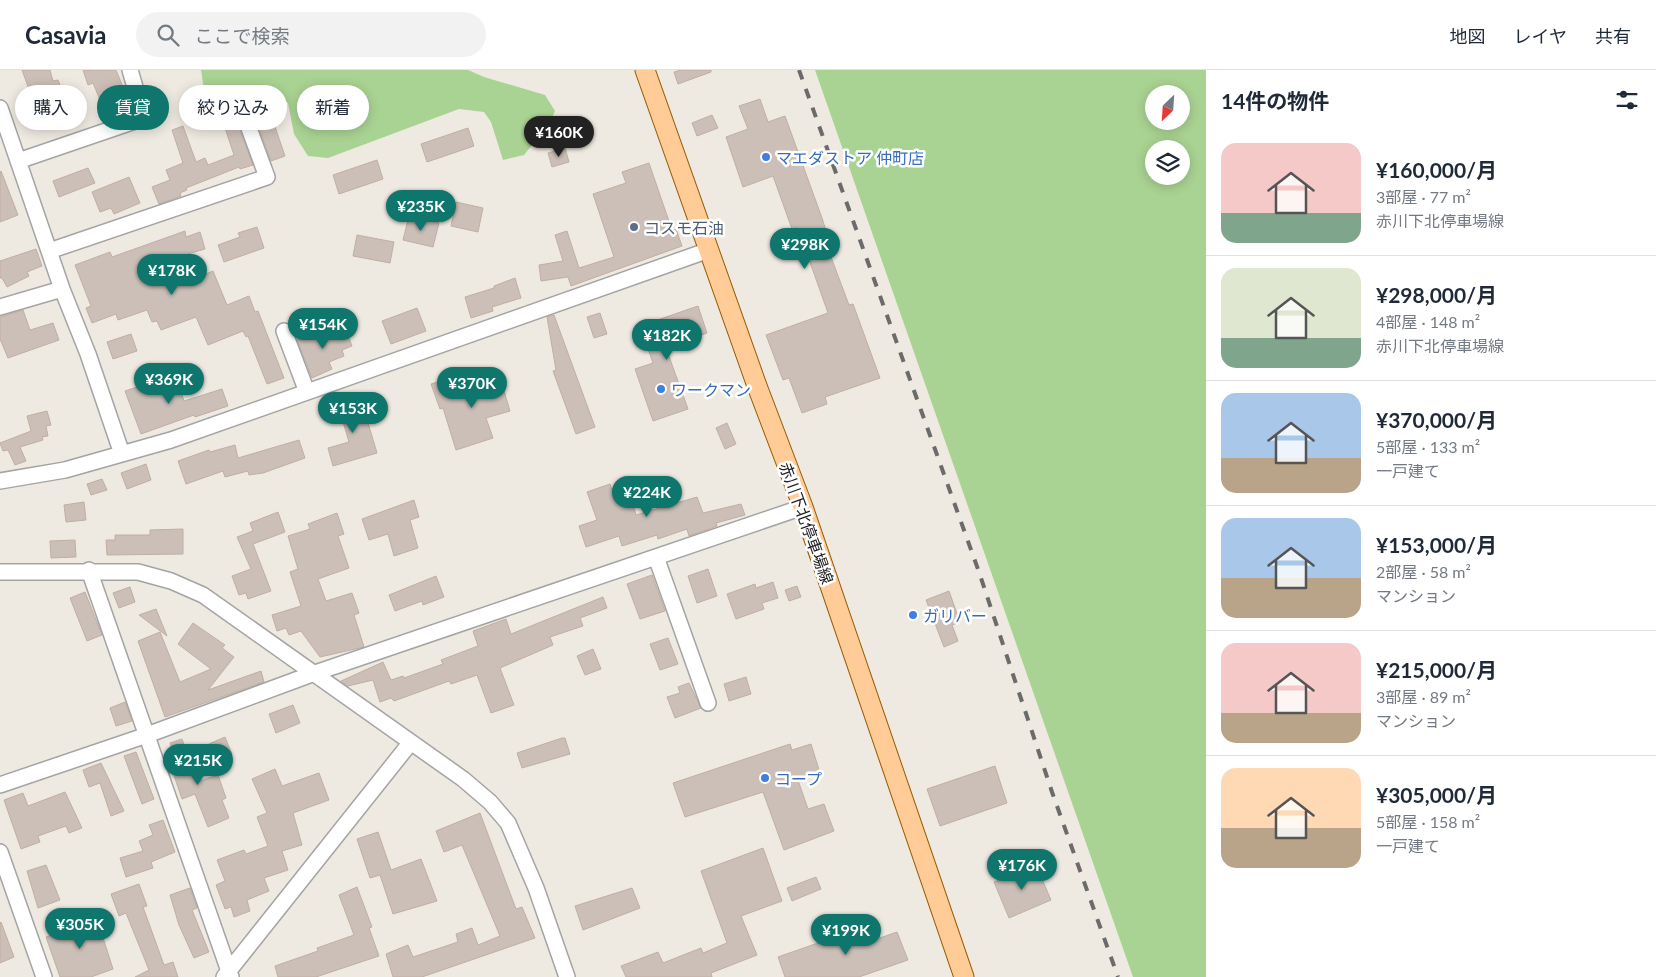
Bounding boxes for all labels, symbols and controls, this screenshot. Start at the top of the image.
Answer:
search box [136,12,486,57]
text: Casavia [25,20,106,49]
icon: search [154,21,182,49]
text: ここで検索 [194,24,289,47]
text: 地図 [1450,25,1486,47]
text: レイヤ [1514,25,1567,47]
text: 共有 [1595,25,1631,47]
chip: 購入 [15,85,87,130]
chip: 賃貸 [97,85,169,130]
chip: 絞り込み [179,85,287,130]
chip: 新着 [297,85,369,130]
north arrow [1145,85,1190,130]
map controls [1145,85,1190,185]
icon: filters [1613,86,1641,114]
text: 14件の物件 [1221,88,1329,113]
pin: ¥160K [524,116,594,158]
text: ¥160K [535,122,583,141]
button: layers [1145,140,1190,185]
place label: マエダストア 仲町店 [776,148,924,167]
marker: マエダストア 仲町店 [760,151,772,163]
text: ¥160,000/月 [1376,157,1497,182]
icon: home [1261,163,1321,223]
text: 3部屋 · 77 m² [1376,187,1471,206]
pin: ¥235K [386,190,456,232]
text: ¥235K [397,196,445,215]
text: 赤川下北停車場線 [1376,211,1504,230]
place label: コスモ石油 [644,218,724,237]
marker: コスモ石油 [628,221,640,233]
pin: ¥298K [770,228,840,270]
text: ¥298K [781,234,829,253]
pin: ¥178K [137,254,207,296]
text: ¥178K [148,260,196,279]
text: ¥298,000/月 [1376,282,1497,307]
icon: home [1261,288,1321,348]
pin: ¥154K [288,308,358,350]
text: 4部屋 · 148 m² [1376,312,1480,331]
text: ¥154K [299,314,347,333]
pin: ¥182K [632,318,702,361]
text: ¥182K [643,325,691,344]
text: 赤川下北停車場線 [1376,336,1504,355]
pin: ¥369K [134,362,204,405]
pin: ¥370K [437,366,507,409]
text: ¥369K [145,369,193,388]
text: ¥370K [448,373,496,392]
place label: ワークマン [671,380,751,399]
marker: ワークマン [655,383,667,395]
pin: ¥153K [318,392,388,434]
text: ¥153K [329,398,377,417]
text: ¥370,000/月 [1376,407,1497,432]
icon: home [1261,413,1321,473]
text: 5部屋 · 133 m² [1376,437,1480,456]
street label: 赤川下北停車場線 [776,460,838,586]
text: 一戸建て [1376,461,1440,480]
pin: ¥224K [612,476,682,518]
text: ¥224K [623,482,671,501]
text: ¥153,000/月 [1376,532,1497,557]
icon: home [1261,538,1321,598]
text: 2部屋 · 58 m² [1376,562,1471,581]
text: マンション [1376,586,1456,605]
place label: ガリバー [923,606,987,625]
marker: ガリバー [907,609,919,621]
text: ¥215,000/月 [1376,657,1497,682]
icon: home [1261,663,1321,723]
text: 3部屋 · 89 m² [1376,687,1471,706]
text: マンション [1376,711,1456,730]
pin: ¥215K [163,744,233,786]
text: ¥215K [174,750,222,769]
place label: コープ [775,769,822,788]
marker: コープ [759,772,771,784]
text: ¥305,000/月 [1376,782,1497,807]
icon: home [1261,788,1321,848]
text: 5部屋 · 158 m² [1376,812,1480,831]
text: 一戸建て [1376,836,1440,855]
pin: ¥176K [987,848,1057,891]
text: ¥176K [998,855,1046,874]
pin: ¥305K [45,908,115,950]
text: ¥305K [56,914,104,933]
pin: ¥199K [811,914,881,956]
text: ¥199K [822,920,870,939]

